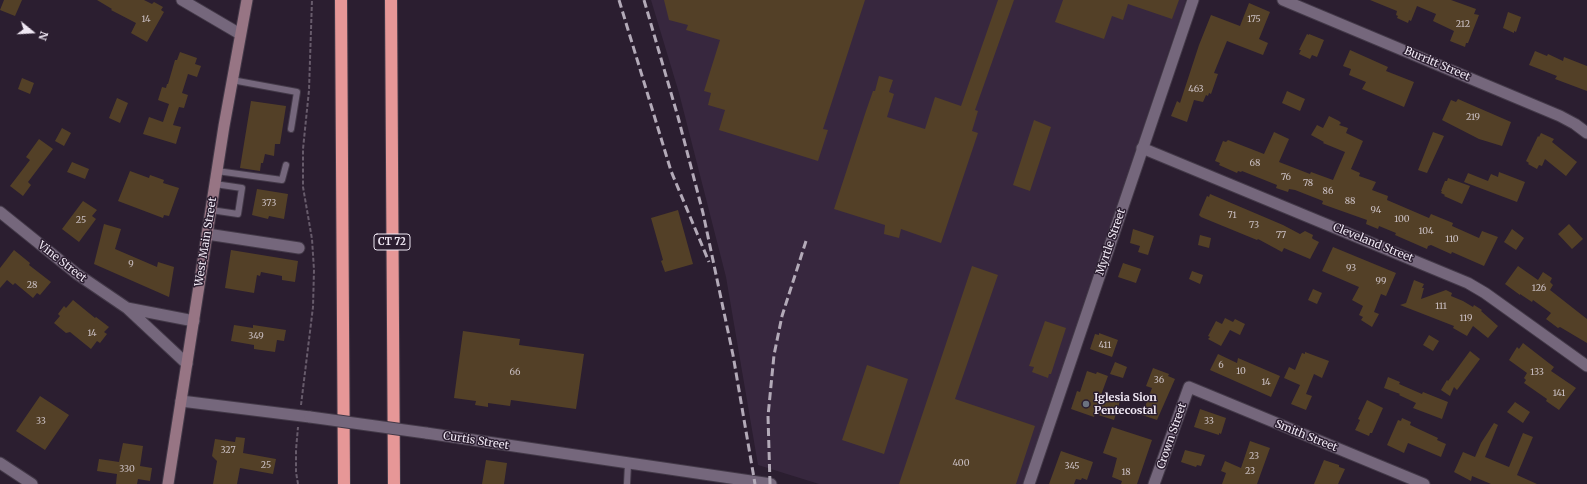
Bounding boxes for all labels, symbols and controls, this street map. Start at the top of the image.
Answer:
north arrow [12,12,52,52]
house number: 14 [141,14,151,24]
house number: 175 [1247,14,1261,24]
house number: 212 [1456,19,1470,29]
text: N [35,29,51,42]
street label: Burritt Street [1402,44,1472,84]
house number: 463 [1188,84,1204,94]
house number: 219 [1466,112,1480,122]
house number: 68 [1250,158,1260,168]
house number: 76 [1281,172,1291,182]
house number: 78 [1303,178,1313,188]
house number: 86 [1323,186,1333,196]
street label: West Main Street [192,196,220,288]
house number: 88 [1345,196,1355,206]
house number: 373 [262,198,276,208]
house number: 94 [1371,205,1381,215]
street label: Myrtle Street [1093,207,1129,277]
house number: 71 [1227,210,1237,220]
house number: 100 [1394,214,1410,224]
house number: 25 [76,215,86,225]
house number: 73 [1249,220,1259,230]
street label: Cleveland Street [1331,221,1415,265]
house number: 104 [1419,226,1433,236]
house number: 77 [1276,230,1286,240]
road number: CT 72 [374,234,410,250]
house number: 110 [1445,234,1459,244]
street label: Vine Street [35,239,89,285]
house number: 9 [128,259,134,269]
house number: 93 [1346,263,1356,273]
house number: 99 [1376,276,1386,286]
house number: 28 [27,280,37,290]
house number: 126 [1532,283,1546,293]
house number: 111 [1435,301,1447,311]
house number: 119 [1460,313,1472,323]
house number: 14 [87,328,97,338]
house number: 349 [248,331,264,341]
house number: 411 [1099,340,1111,350]
house number: 6 [1218,360,1224,370]
house number: 10 [1236,366,1246,376]
house number: 66 [510,367,520,377]
house number: 133 [1530,367,1544,377]
house number: 36 [1154,375,1164,385]
house number: 14 [1261,377,1271,387]
house number: 141 [1553,388,1565,398]
place label: Iglesia Sion Pentecostal [1094,391,1157,417]
marker: Iglesia Sion Pentecostal [1081,399,1091,409]
street label: Crown Street [1155,401,1189,471]
house number: 33 [36,416,46,426]
house number: 33 [1204,416,1214,426]
street label: Smith Street [1273,417,1339,455]
street label: Curtis Street [442,429,510,453]
house number: 327 [220,445,236,455]
house number: 23 [1249,451,1259,461]
house number: 400 [952,458,970,468]
house number: 25 [261,460,271,470]
house number: 345 [1064,461,1080,471]
house number: 330 [119,464,135,474]
house number: 23 [1245,466,1255,476]
house number: 18 [1121,467,1131,477]

